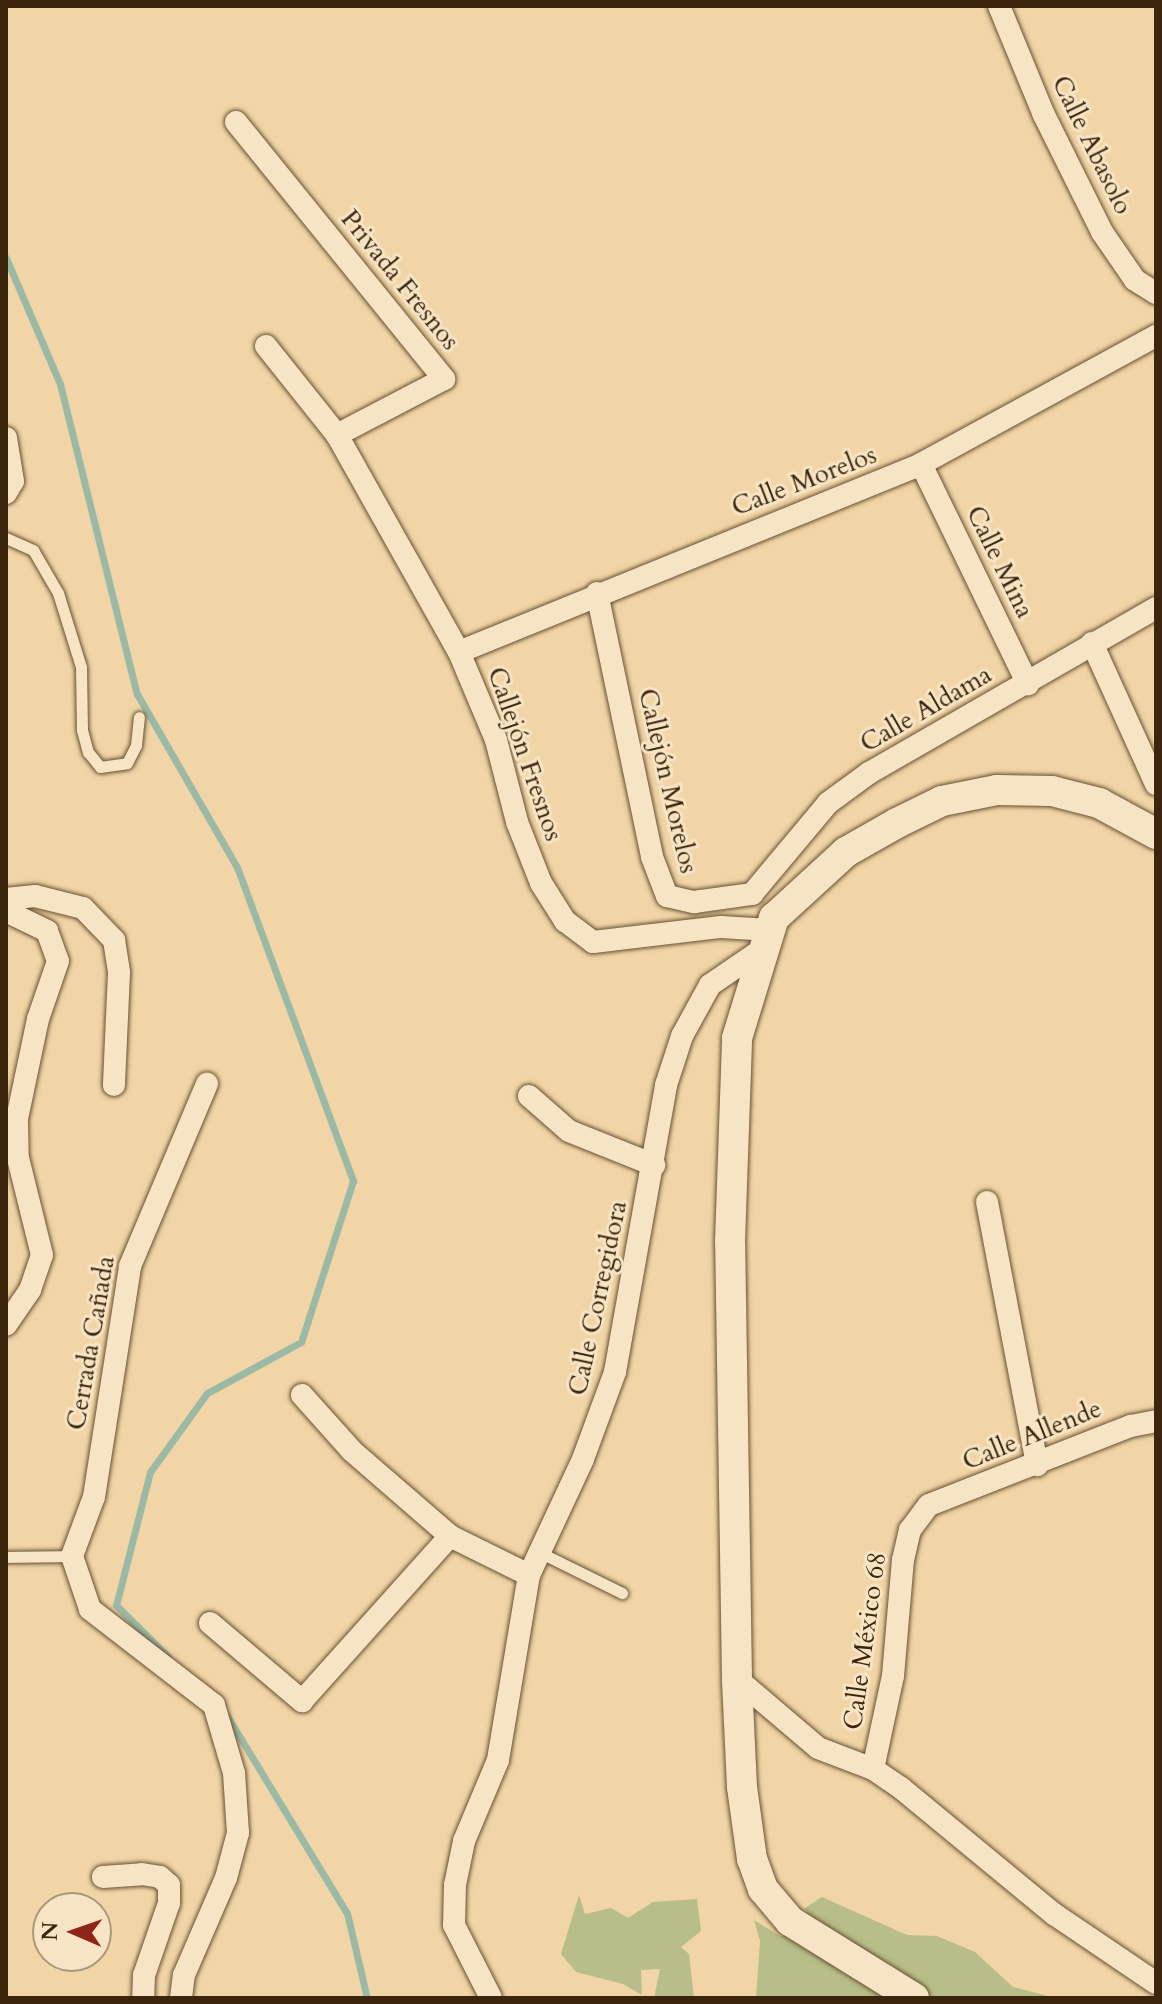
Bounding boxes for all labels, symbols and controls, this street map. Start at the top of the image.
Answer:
street label: Calle Abasolo [1045,71,1139,219]
street label: Privada Fresnos [334,204,466,356]
street label: Calle Morelos [727,439,881,523]
street label: Calle Mina [959,501,1041,623]
street label: Calle Aldama [855,659,997,759]
street label: Callejón Fresnos [481,663,569,845]
street label: Callejón Morelos [632,686,704,876]
street label: Calle Corregidora [562,1198,634,1398]
street label: Cerrada Cañada [60,1254,122,1432]
street label: Calle Allende [958,1393,1106,1477]
street label: Calle México 68 [837,1550,893,1732]
north arrow [32,1892,112,1972]
text: N [35,1921,65,1941]

